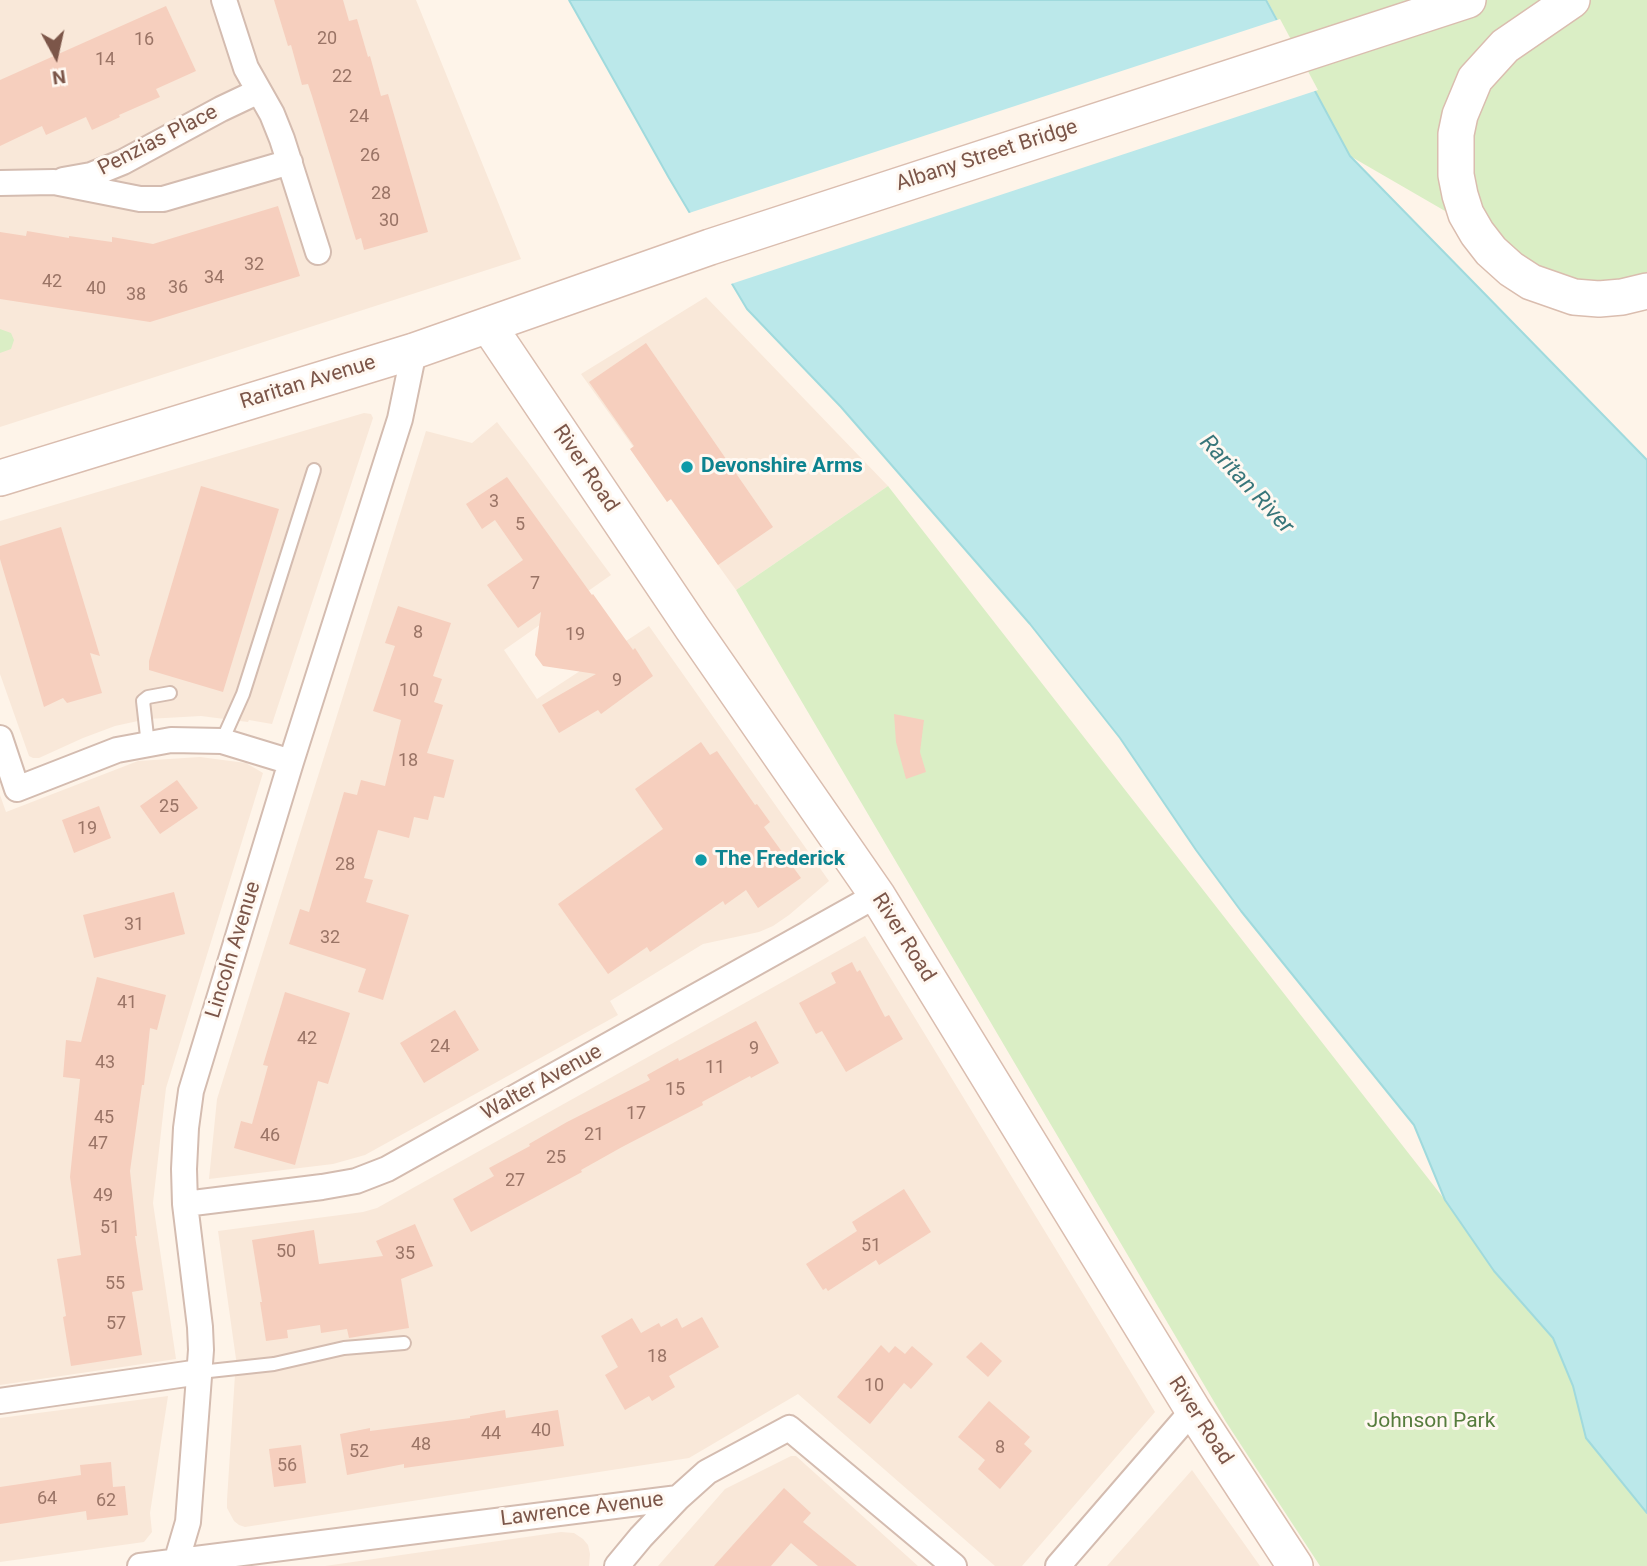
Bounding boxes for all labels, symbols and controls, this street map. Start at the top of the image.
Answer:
north arrow [21,21,91,91]
house number: 20 [317,28,337,50]
house number: 16 [134,29,154,51]
house number: 14 [95,49,115,71]
text: N [51,65,67,90]
house number: 22 [332,66,352,88]
street label: Penzias Place [94,100,222,182]
house number: 24 [349,106,369,128]
street label: Albany Street Bridge [893,115,1081,197]
house number: 26 [360,145,380,167]
house number: 28 [371,183,391,205]
house number: 30 [379,210,399,232]
house number: 32 [244,254,264,276]
house number: 34 [204,267,224,289]
house number: 42 [42,271,62,293]
house number: 36 [168,277,188,299]
house number: 40 [86,278,106,300]
house number: 38 [126,284,146,306]
street label: Raritan Avenue [237,350,379,416]
street label: River Road [547,421,623,517]
water label: Raritan River [1193,430,1299,540]
place label: Devonshire Arms [701,454,863,480]
marker: Devonshire Arms [679,459,695,475]
house number: 3 [489,491,499,513]
house number: 5 [515,514,525,536]
house number: 7 [530,573,540,595]
house number: 8 [413,622,423,644]
house number: 19 [565,624,585,646]
house number: 9 [612,670,622,692]
house number: 10 [399,680,419,702]
house number: 18 [398,750,418,772]
house number: 25 [159,796,179,818]
house number: 19 [77,818,97,840]
place label: The Frederick [715,847,845,873]
marker: The Frederick [693,852,709,868]
house number: 28 [335,854,355,876]
street label: Lincoln Avenue [201,879,267,1021]
street label: River Road [866,889,940,987]
house number: 31 [124,914,144,936]
house number: 32 [320,927,340,949]
house number: 41 [117,992,137,1014]
house number: 42 [297,1028,317,1050]
house number: 24 [430,1036,450,1058]
house number: 9 [749,1038,759,1060]
street label: Walter Avenue [477,1040,607,1126]
house number: 43 [95,1052,115,1074]
house number: 11 [705,1057,725,1079]
house number: 15 [665,1079,685,1101]
house number: 17 [626,1103,646,1125]
house number: 45 [94,1107,114,1129]
house number: 21 [584,1124,604,1146]
house number: 46 [260,1125,280,1147]
house number: 47 [88,1133,108,1155]
house number: 25 [546,1147,566,1169]
house number: 27 [505,1170,525,1192]
house number: 49 [93,1185,113,1207]
house number: 51 [100,1217,120,1239]
house number: 51 [861,1235,881,1257]
house number: 50 [276,1241,296,1263]
house number: 35 [395,1243,415,1265]
house number: 55 [105,1273,125,1295]
house number: 57 [106,1313,126,1335]
house number: 18 [647,1346,667,1368]
street label: River Road [1162,1372,1238,1470]
house number: 10 [864,1375,884,1397]
park label: Johnson Park [1367,1409,1495,1435]
house number: 40 [531,1420,551,1442]
house number: 44 [481,1423,501,1445]
house number: 48 [411,1434,431,1456]
house number: 8 [995,1437,1005,1459]
house number: 52 [349,1441,369,1463]
house number: 56 [277,1455,297,1477]
street label: Lawrence Avenue [499,1487,665,1533]
house number: 64 [37,1488,57,1510]
house number: 62 [96,1490,116,1512]

